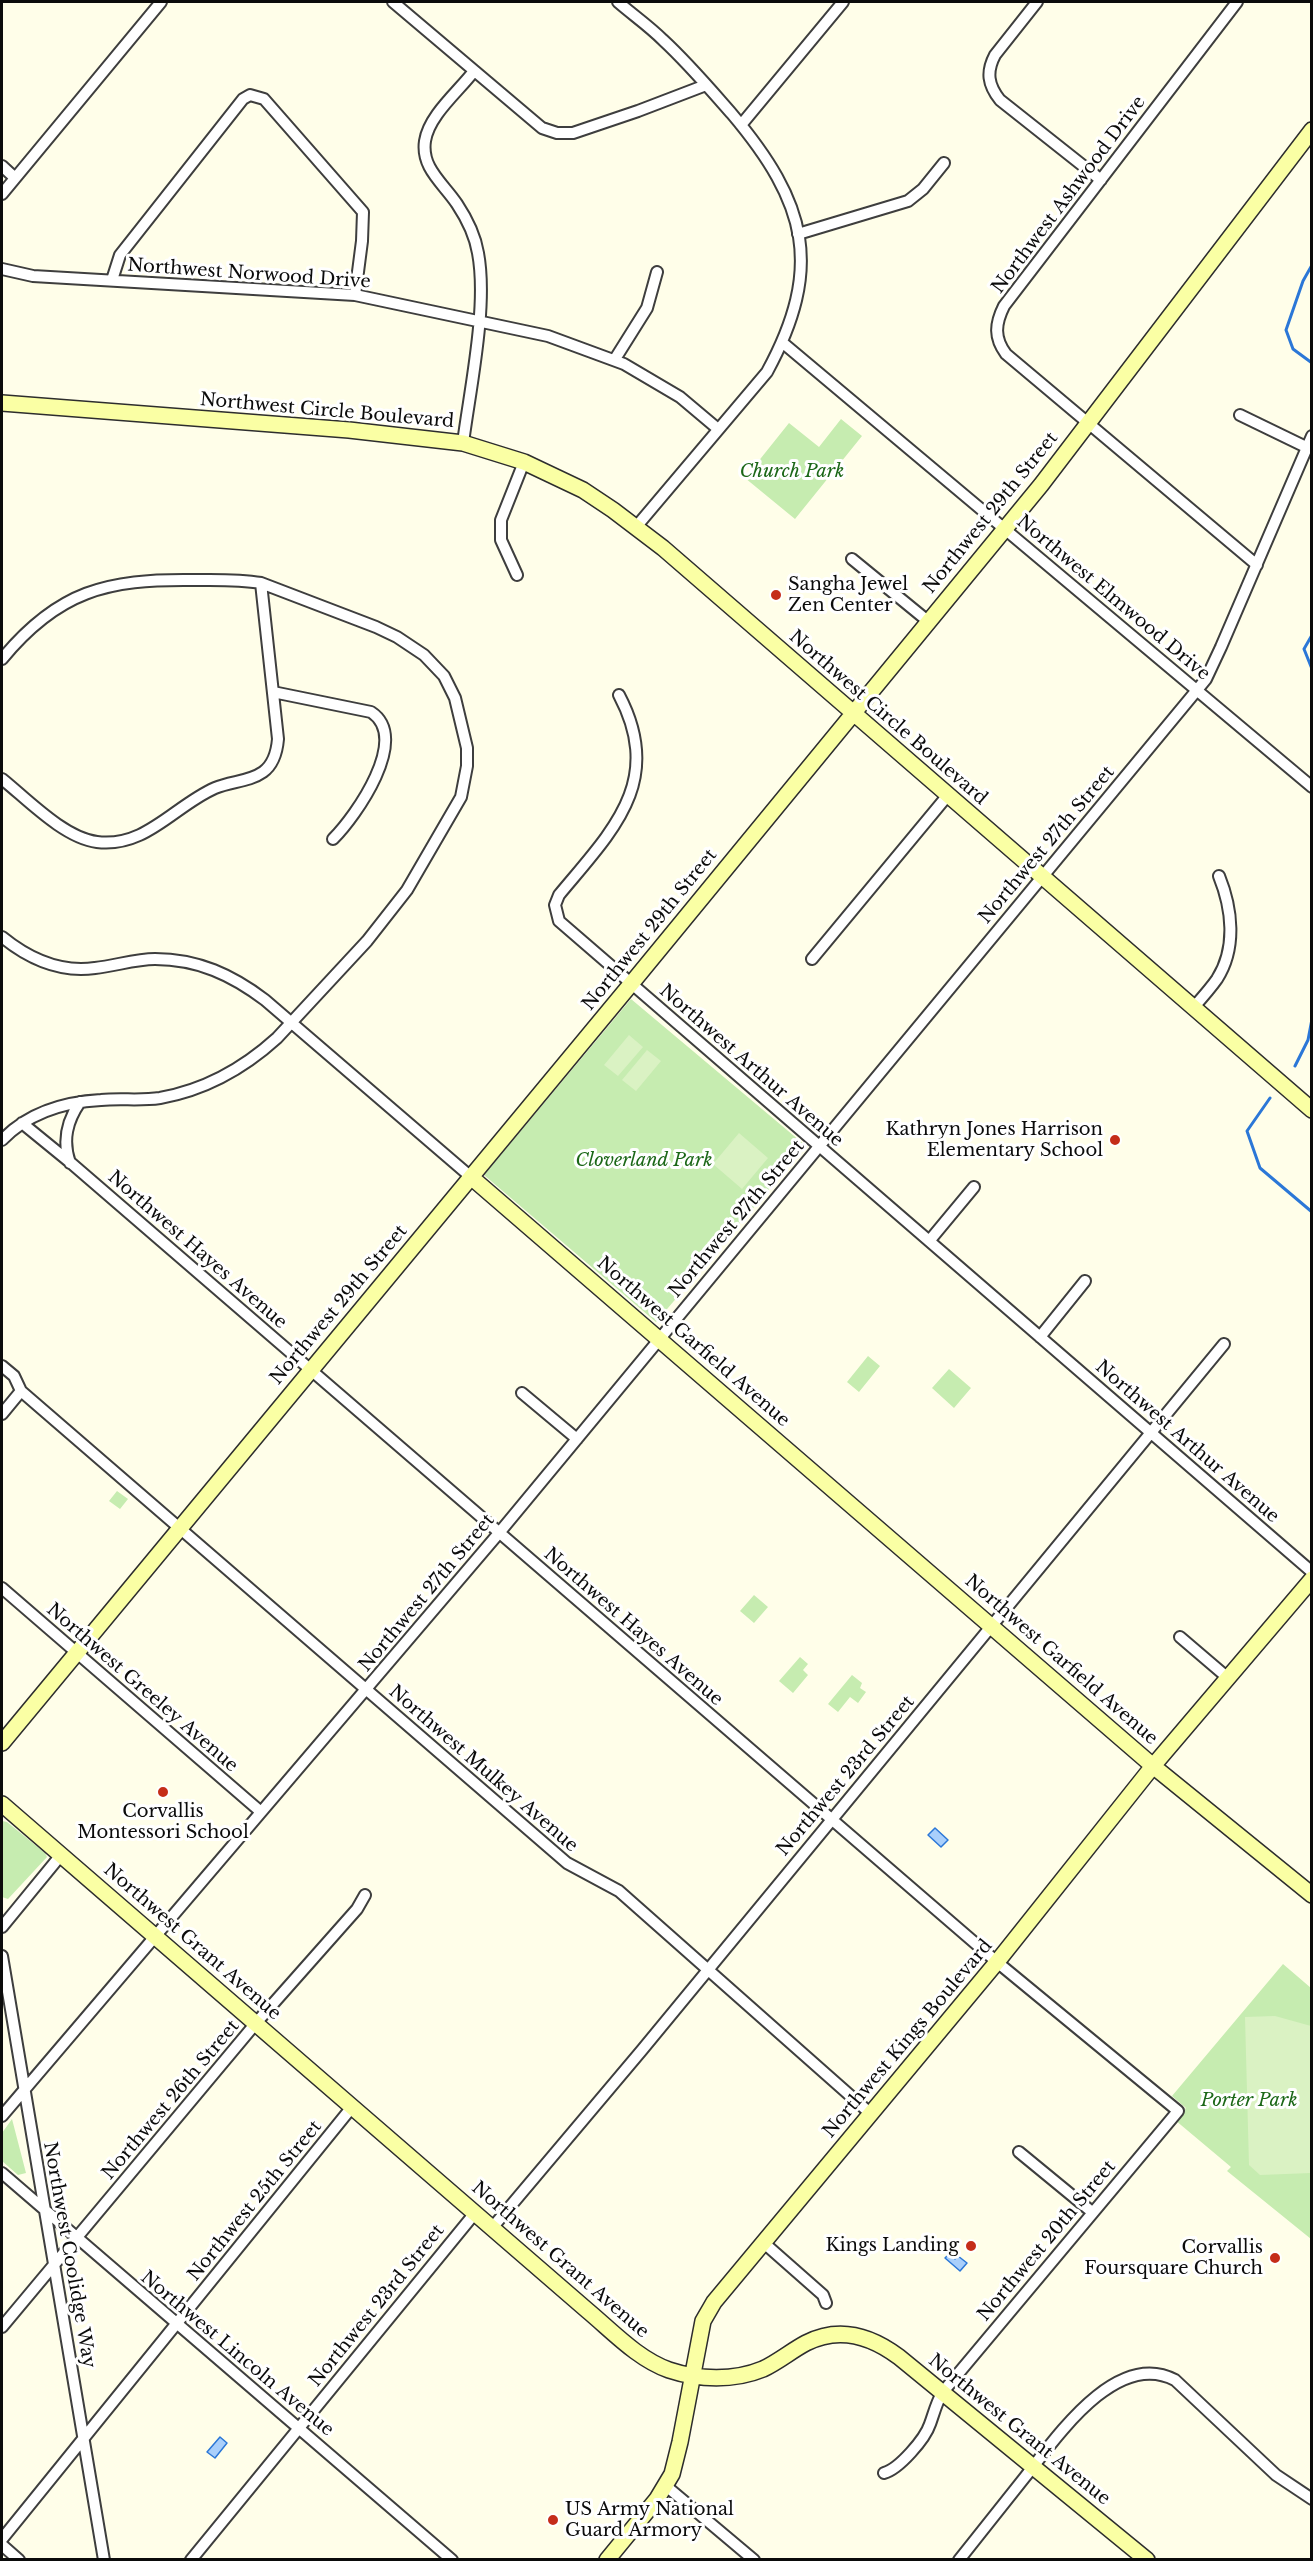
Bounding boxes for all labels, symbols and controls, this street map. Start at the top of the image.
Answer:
street label: Northwest Ashwood Drive [988,92,1150,298]
street label: Northwest Norwood Drive [127,255,371,293]
street label: Northwest Circle Boulevard [199,389,455,433]
street label: Northwest 29th Street [919,428,1063,598]
park label: Church Park [740,461,844,483]
street label: Northwest Elmwood Drive [1012,511,1214,685]
place label: Sangha Jewel Zen Center [788,574,908,616]
marker: Sangha Jewel Zen Center [769,588,783,602]
street label: Northwest Circle Boulevard [785,626,991,810]
street label: Northwest 27th Street [975,762,1119,928]
street label: Northwest 29th Street [578,845,722,1015]
street label: Northwest Arthur Avenue [655,980,847,1152]
place label: Kathryn Jones Harrison Elementary School [885,1119,1103,1162]
marker: Kathryn Jones Harrison Elementary School [1108,1133,1122,1147]
street label: Northwest 27th Street [665,1136,809,1302]
park label: Cloverland Park [575,1150,713,1172]
street label: Northwest Hayes Avenue [103,1166,291,1334]
street label: Northwest 29th Street [266,1221,412,1389]
street label: Northwest Garfield Avenue [592,1252,794,1432]
street label: Northwest Arthur Avenue [1091,1356,1283,1528]
street label: Northwest 27th Street [355,1510,499,1676]
street label: Northwest Hayes Avenue [539,1543,727,1711]
street label: Northwest Garfield Avenue [960,1570,1162,1750]
street label: Northwest Greeley Avenue [42,1599,242,1777]
street label: Northwest Mulkey Avenue [384,1681,582,1857]
street label: Northwest 23rd Street [773,1692,919,1860]
marker: Corvallis Montessori School [156,1785,170,1799]
place label: Corvallis Montessori School [77,1801,249,1844]
street label: Northwest Grant Avenue [99,1859,285,2025]
street label: Northwest Kings Boulevard [819,1936,997,2142]
street label: Northwest 26th Street [98,2016,244,2184]
park label: Porter Park [1201,2090,1297,2112]
street label: Northwest 25th Street [184,2116,326,2286]
street label: Northwest Coolidge Way [38,2140,100,2370]
street label: Northwest 20th Street [974,2156,1120,2326]
street label: Northwest Grant Avenue [467,2177,653,2343]
street label: Northwest 23rd Street [305,2221,449,2391]
place label: Kings Landing [825,2235,959,2257]
place label: Corvallis Foursquare Church [1084,2237,1263,2280]
marker: Kings Landing [964,2239,978,2253]
marker: Corvallis Foursquare Church [1268,2251,1282,2265]
street label: Northwest Lincoln Avenue [136,2267,338,2441]
street label: Northwest Grant Avenue [924,2350,1114,2510]
place label: US Army National Guard Armory [565,2499,734,2542]
marker: US Army National Guard Armory [546,2513,560,2527]

